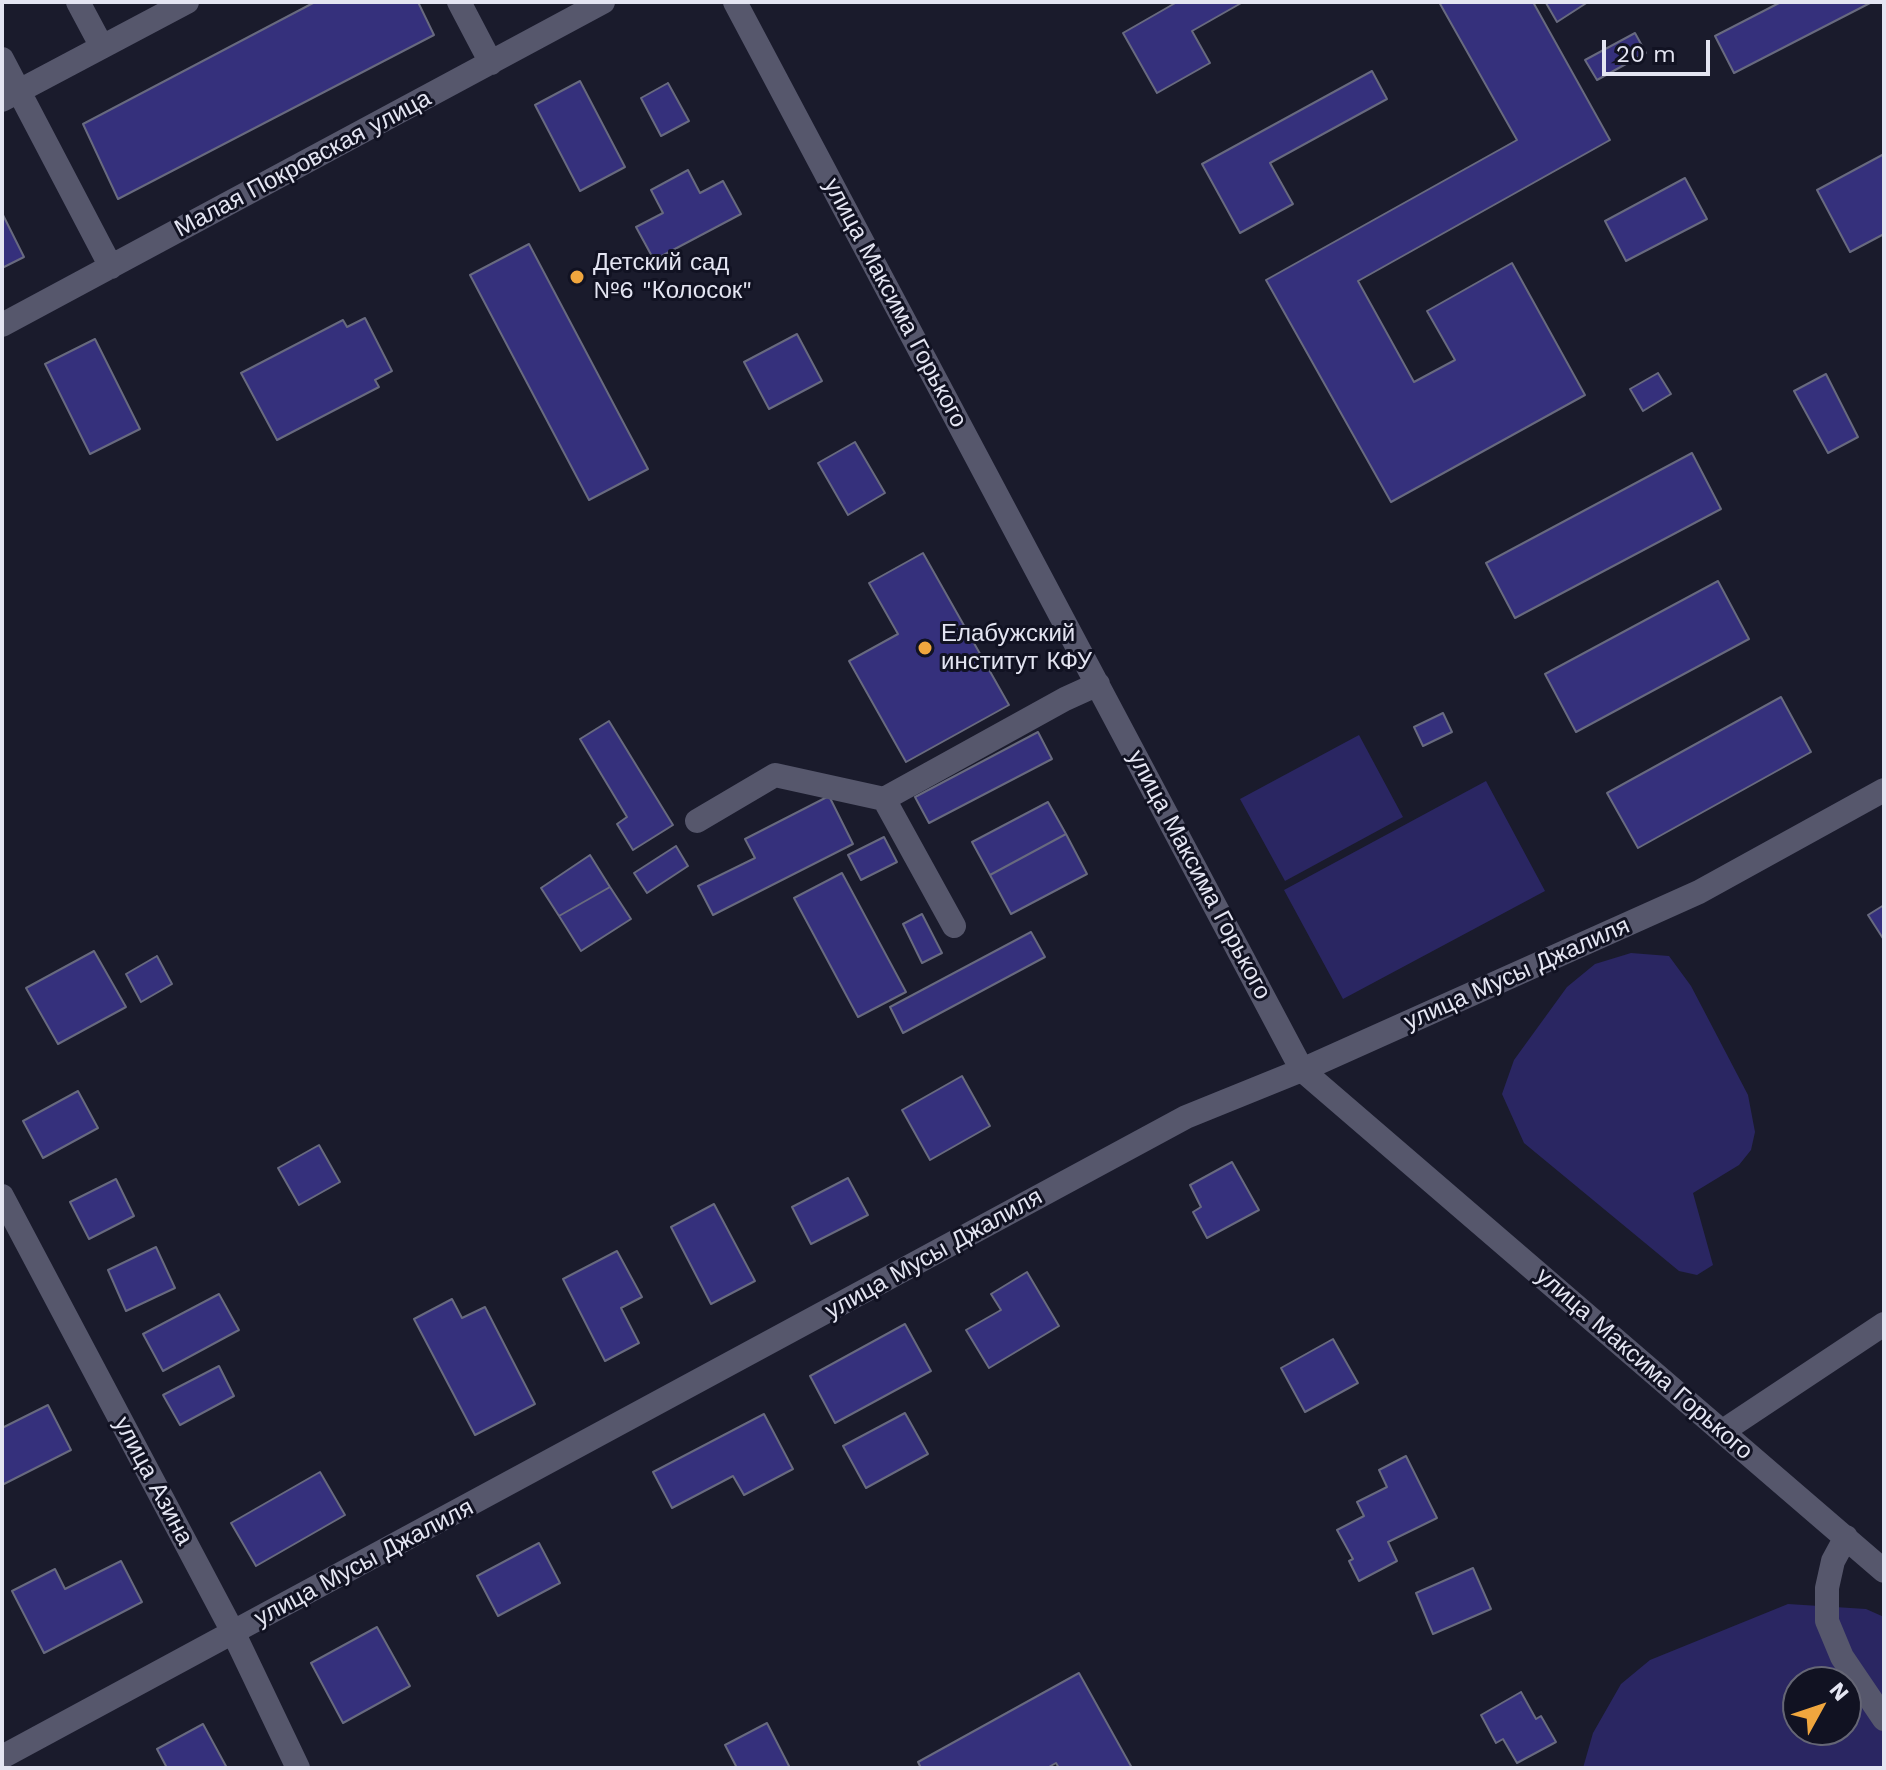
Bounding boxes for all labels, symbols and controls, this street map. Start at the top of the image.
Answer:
scale bar [1606,24,1714,74]
text: 20 m [1616,40,1676,68]
street label: Малая Покровская улица [170,84,436,244]
street label: улица Максима Горького [817,173,973,433]
place label: Детский сад №6 "Колосок" [593,249,752,305]
marker: Детский сад №6 "Колосок" [568,268,586,286]
place label: Елабужский институт КФУ [941,620,1092,676]
marker: Елабужский институт КФУ [916,639,934,657]
street label: улица Максима Горького [1121,745,1277,1005]
street label: улица Мусы Джалиля [1400,911,1634,1037]
street label: улица Мусы Джалиля [820,1182,1048,1326]
street label: улица Максима Горького [1530,1262,1758,1466]
street label: улица Азина [107,1412,199,1550]
street label: улица Мусы Джалиля [250,1493,478,1633]
north arrow [1782,1666,1862,1746]
text: N [1824,1677,1854,1706]

